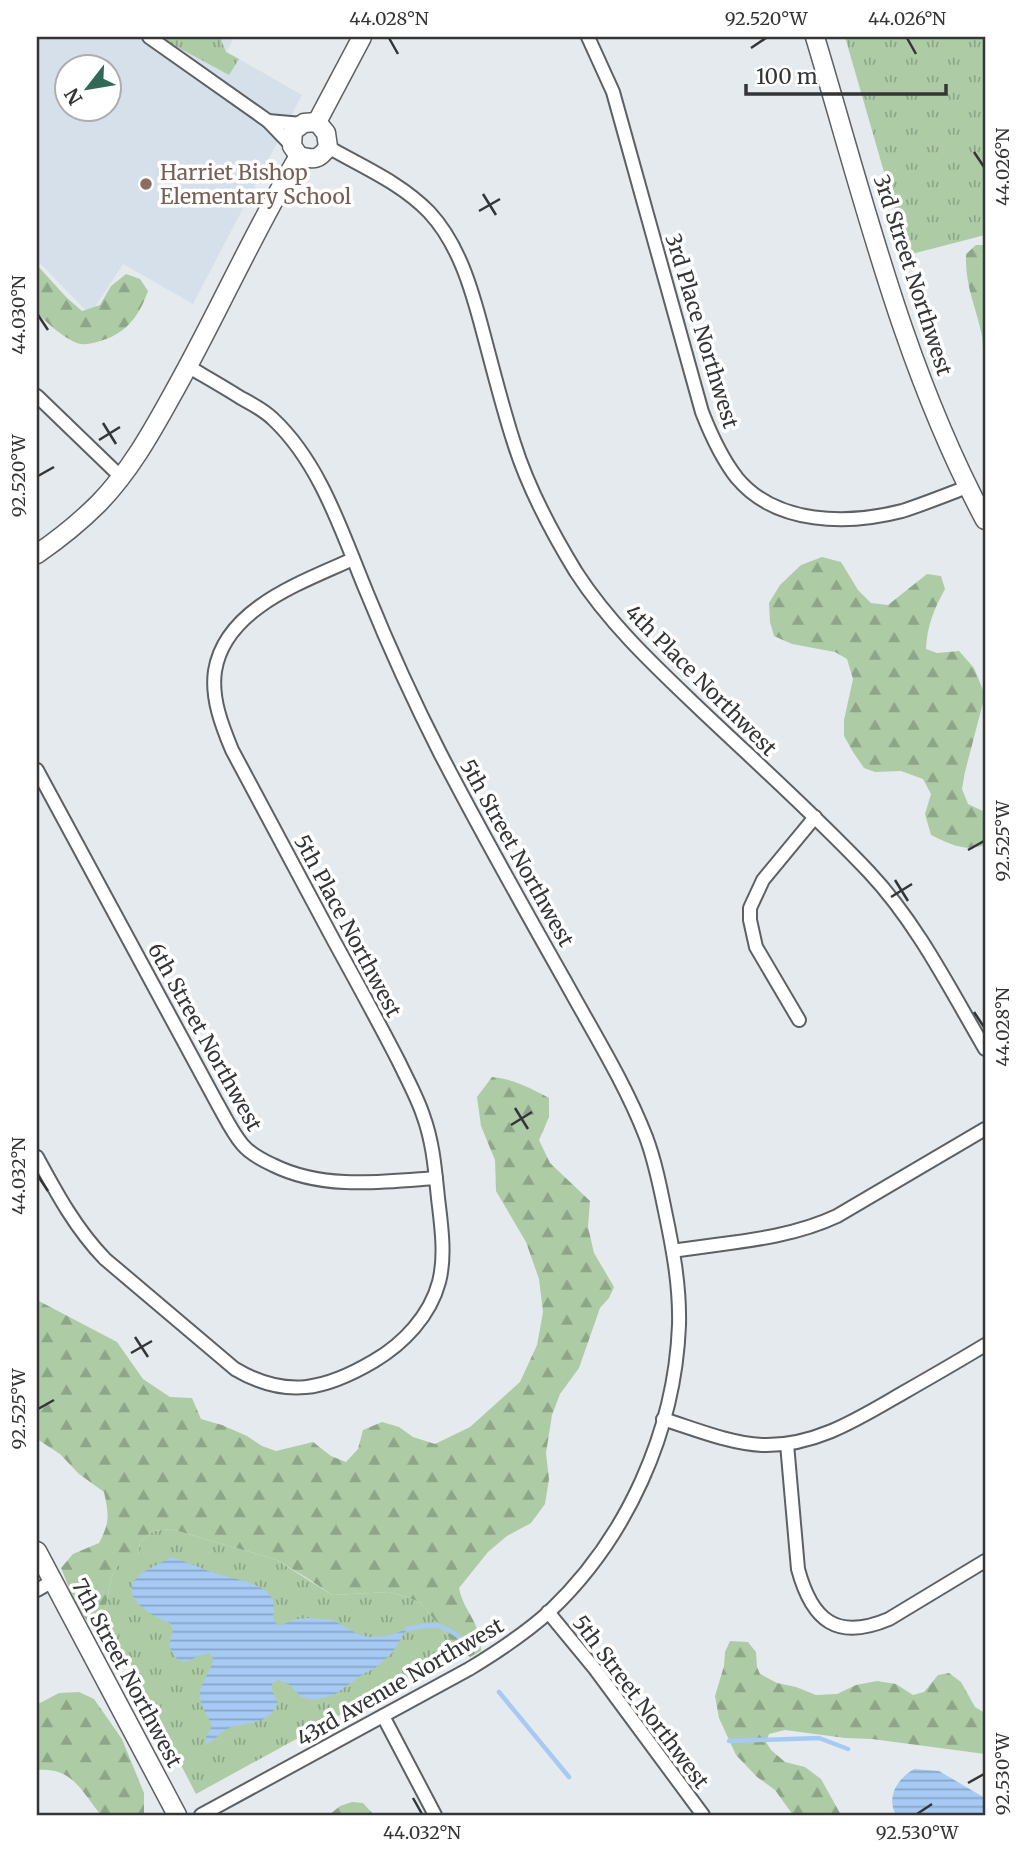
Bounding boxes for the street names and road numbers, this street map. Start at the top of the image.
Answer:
street label: 3rd Street Northwest [868,171,958,379]
street label: 3rd Place Northwest [660,230,744,432]
street label: 4th Place Northwest [619,598,783,762]
street label: 5th Street Northwest [454,755,580,951]
street label: 5th Place Northwest [289,830,407,1022]
street label: 6th Street Northwest [142,938,268,1136]
street label: 7th Street Northwest [66,1574,188,1772]
street label: 5th Street Northwest [567,1610,715,1794]
street label: 43rd Avenue Northwest [292,1612,508,1752]

